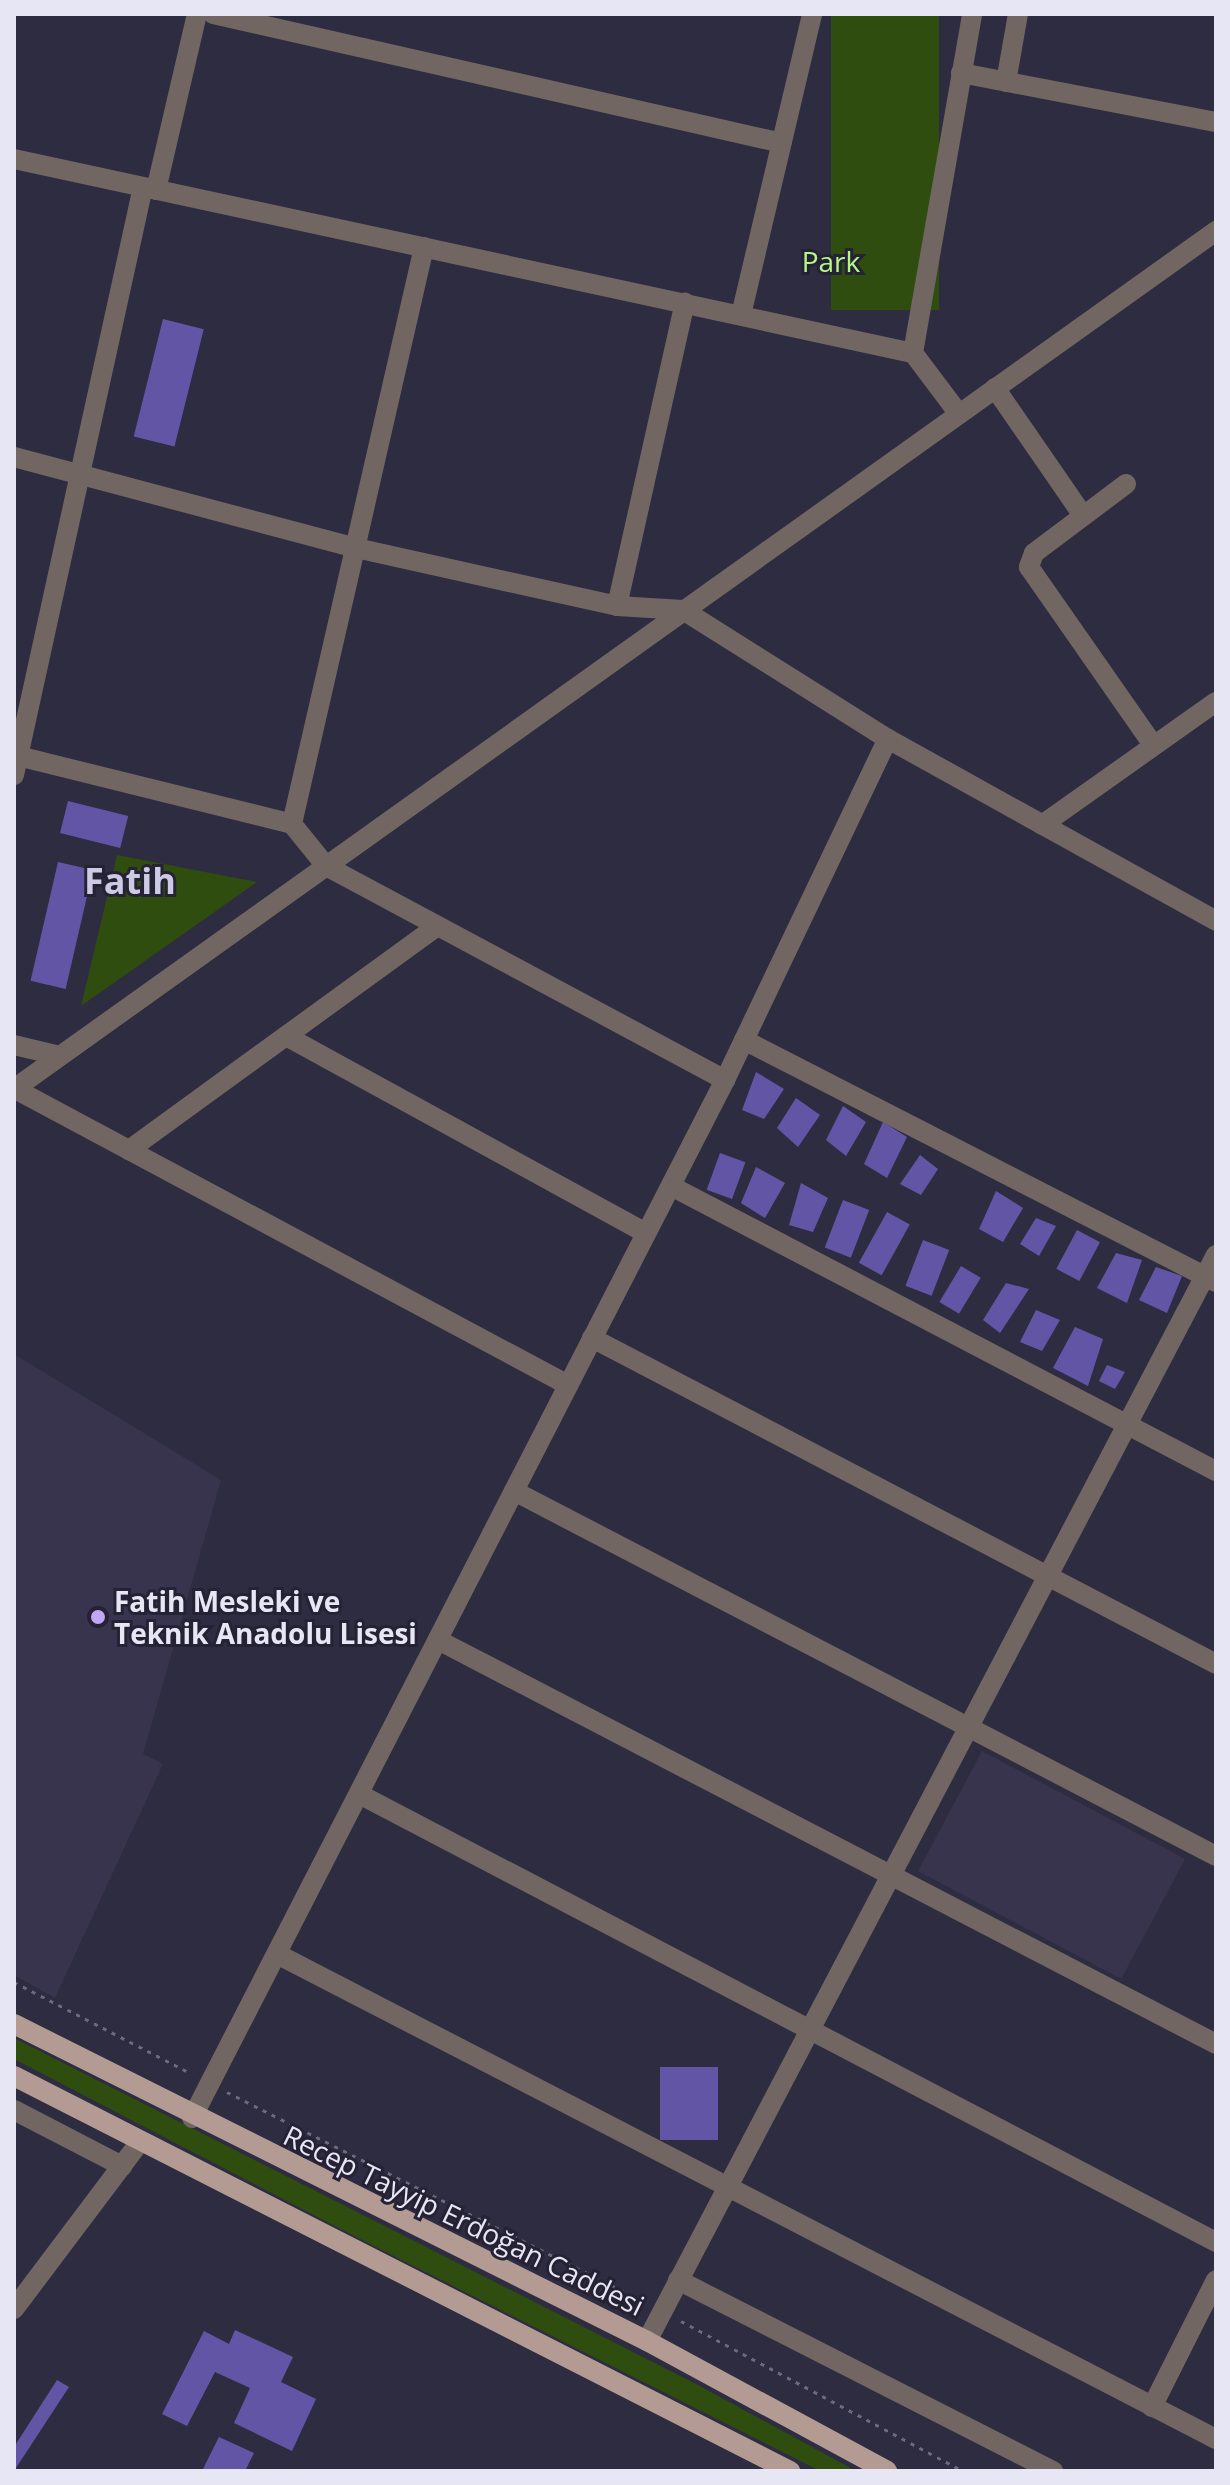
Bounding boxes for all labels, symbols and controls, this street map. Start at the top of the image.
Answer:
park label: Park [802,244,860,278]
district label: Fatih [84,859,176,903]
place label: Fatih Mesleki ve Teknik Anadolu Lisesi [114,1584,417,1650]
marker: Fatih Mesleki ve Teknik Anadolu Lisesi [89,1608,107,1626]
street label: Recep Tayyip Erdoğan Caddesi [278,2118,650,2322]

